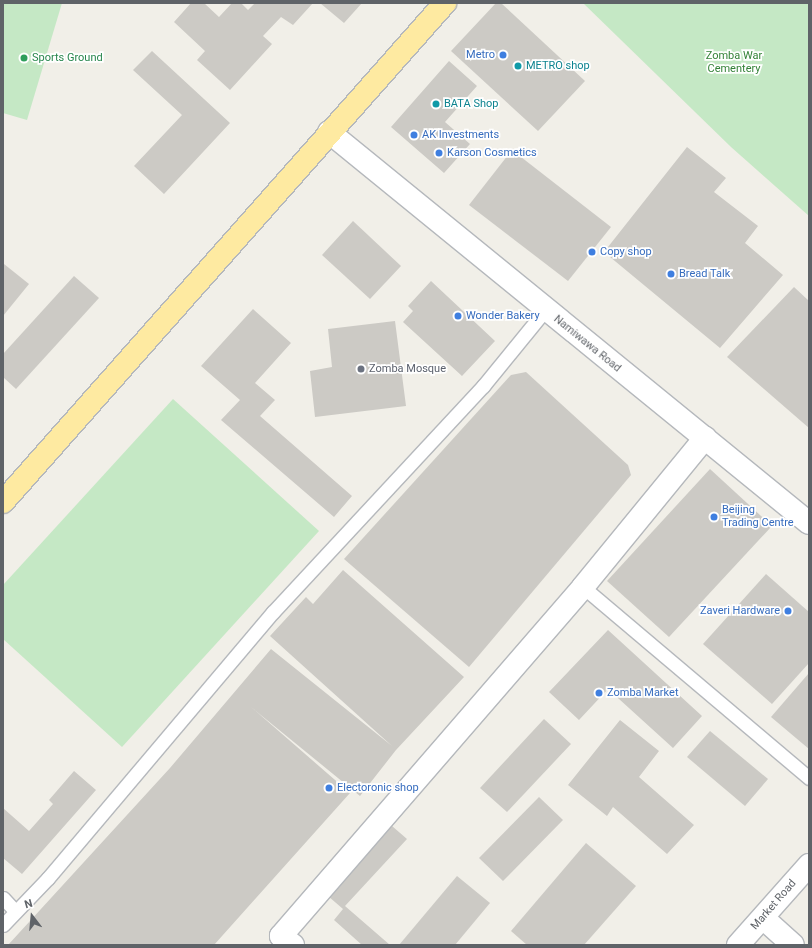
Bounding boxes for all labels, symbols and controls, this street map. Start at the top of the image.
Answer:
place label: Metro [466,48,495,62]
marker: Metro [498,50,508,60]
park label: Zomba War Cementery [706,50,762,76]
place label: Sports Ground [32,51,103,65]
marker: Sports Ground [19,53,29,63]
place label: METRO shop [526,59,590,73]
marker: METRO shop [513,61,523,71]
place label: BATA Shop [444,97,498,111]
marker: BATA Shop [431,99,441,109]
place label: AK Investments [422,128,499,142]
marker: AK Investments [409,130,419,140]
place label: Karson Cosmetics [447,146,537,160]
marker: Karson Cosmetics [434,148,444,158]
place label: Copy shop [600,245,652,259]
marker: Copy shop [587,247,597,257]
place label: Bread Talk [679,267,730,281]
marker: Bread Talk [666,269,676,279]
place label: Wonder Bakery [466,309,540,323]
marker: Wonder Bakery [453,311,463,321]
street label: Namiwawa Road [551,313,623,375]
place label: Zomba Mosque [369,362,446,376]
marker: Zomba Mosque [356,364,366,374]
place label: Beijing Trading Centre [722,504,794,530]
marker: Beijing Trading Centre [709,512,719,522]
place label: Zaveri Hardware [700,604,780,618]
marker: Zaveri Hardware [783,606,793,616]
place label: Zomba Market [607,686,678,700]
marker: Zomba Market [594,688,604,698]
place label: Electoronic shop [337,781,419,795]
marker: Electoronic shop [324,783,334,793]
street label: Market Road [749,877,799,933]
north arrow [12,896,52,936]
text: N [23,897,34,911]

